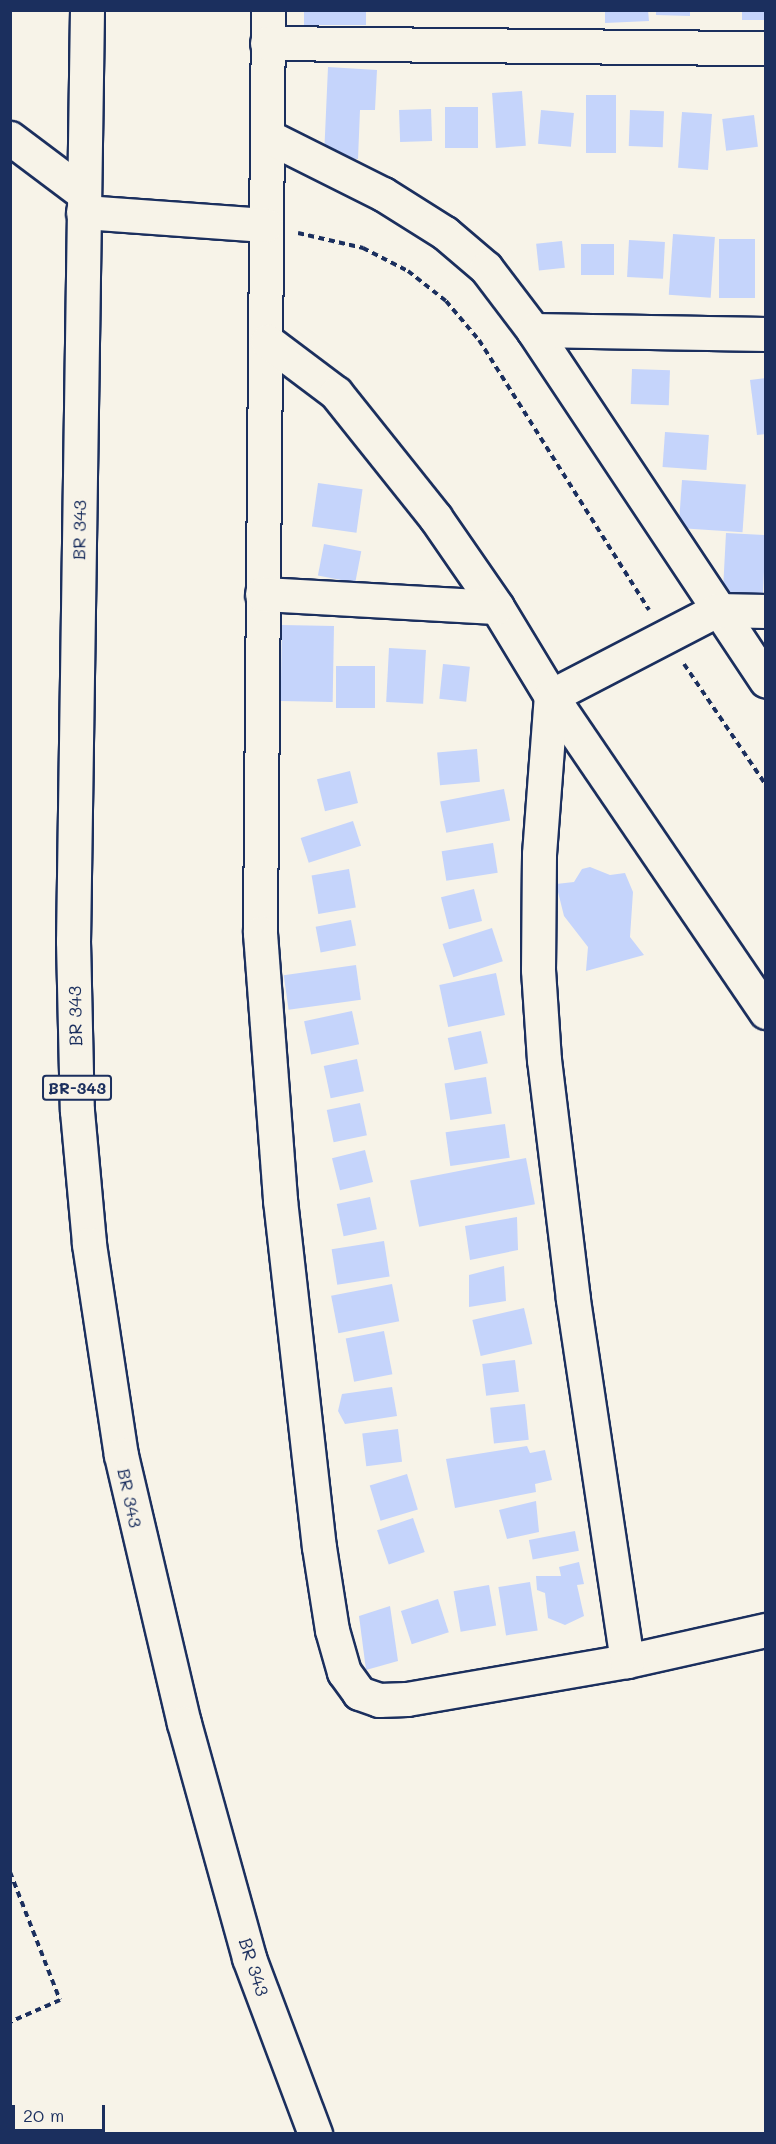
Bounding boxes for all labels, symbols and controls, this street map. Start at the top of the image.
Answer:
street label: BR 343 [68,500,90,560]
street label: BR 343 [64,986,86,1046]
road number: BR-343 [41,1075,113,1101]
street label: BR 343 [113,1466,147,1530]
street label: BR 343 [234,1935,274,1999]
scale bar [15,2093,108,2131]
text: 20 m [23,2103,64,2127]

